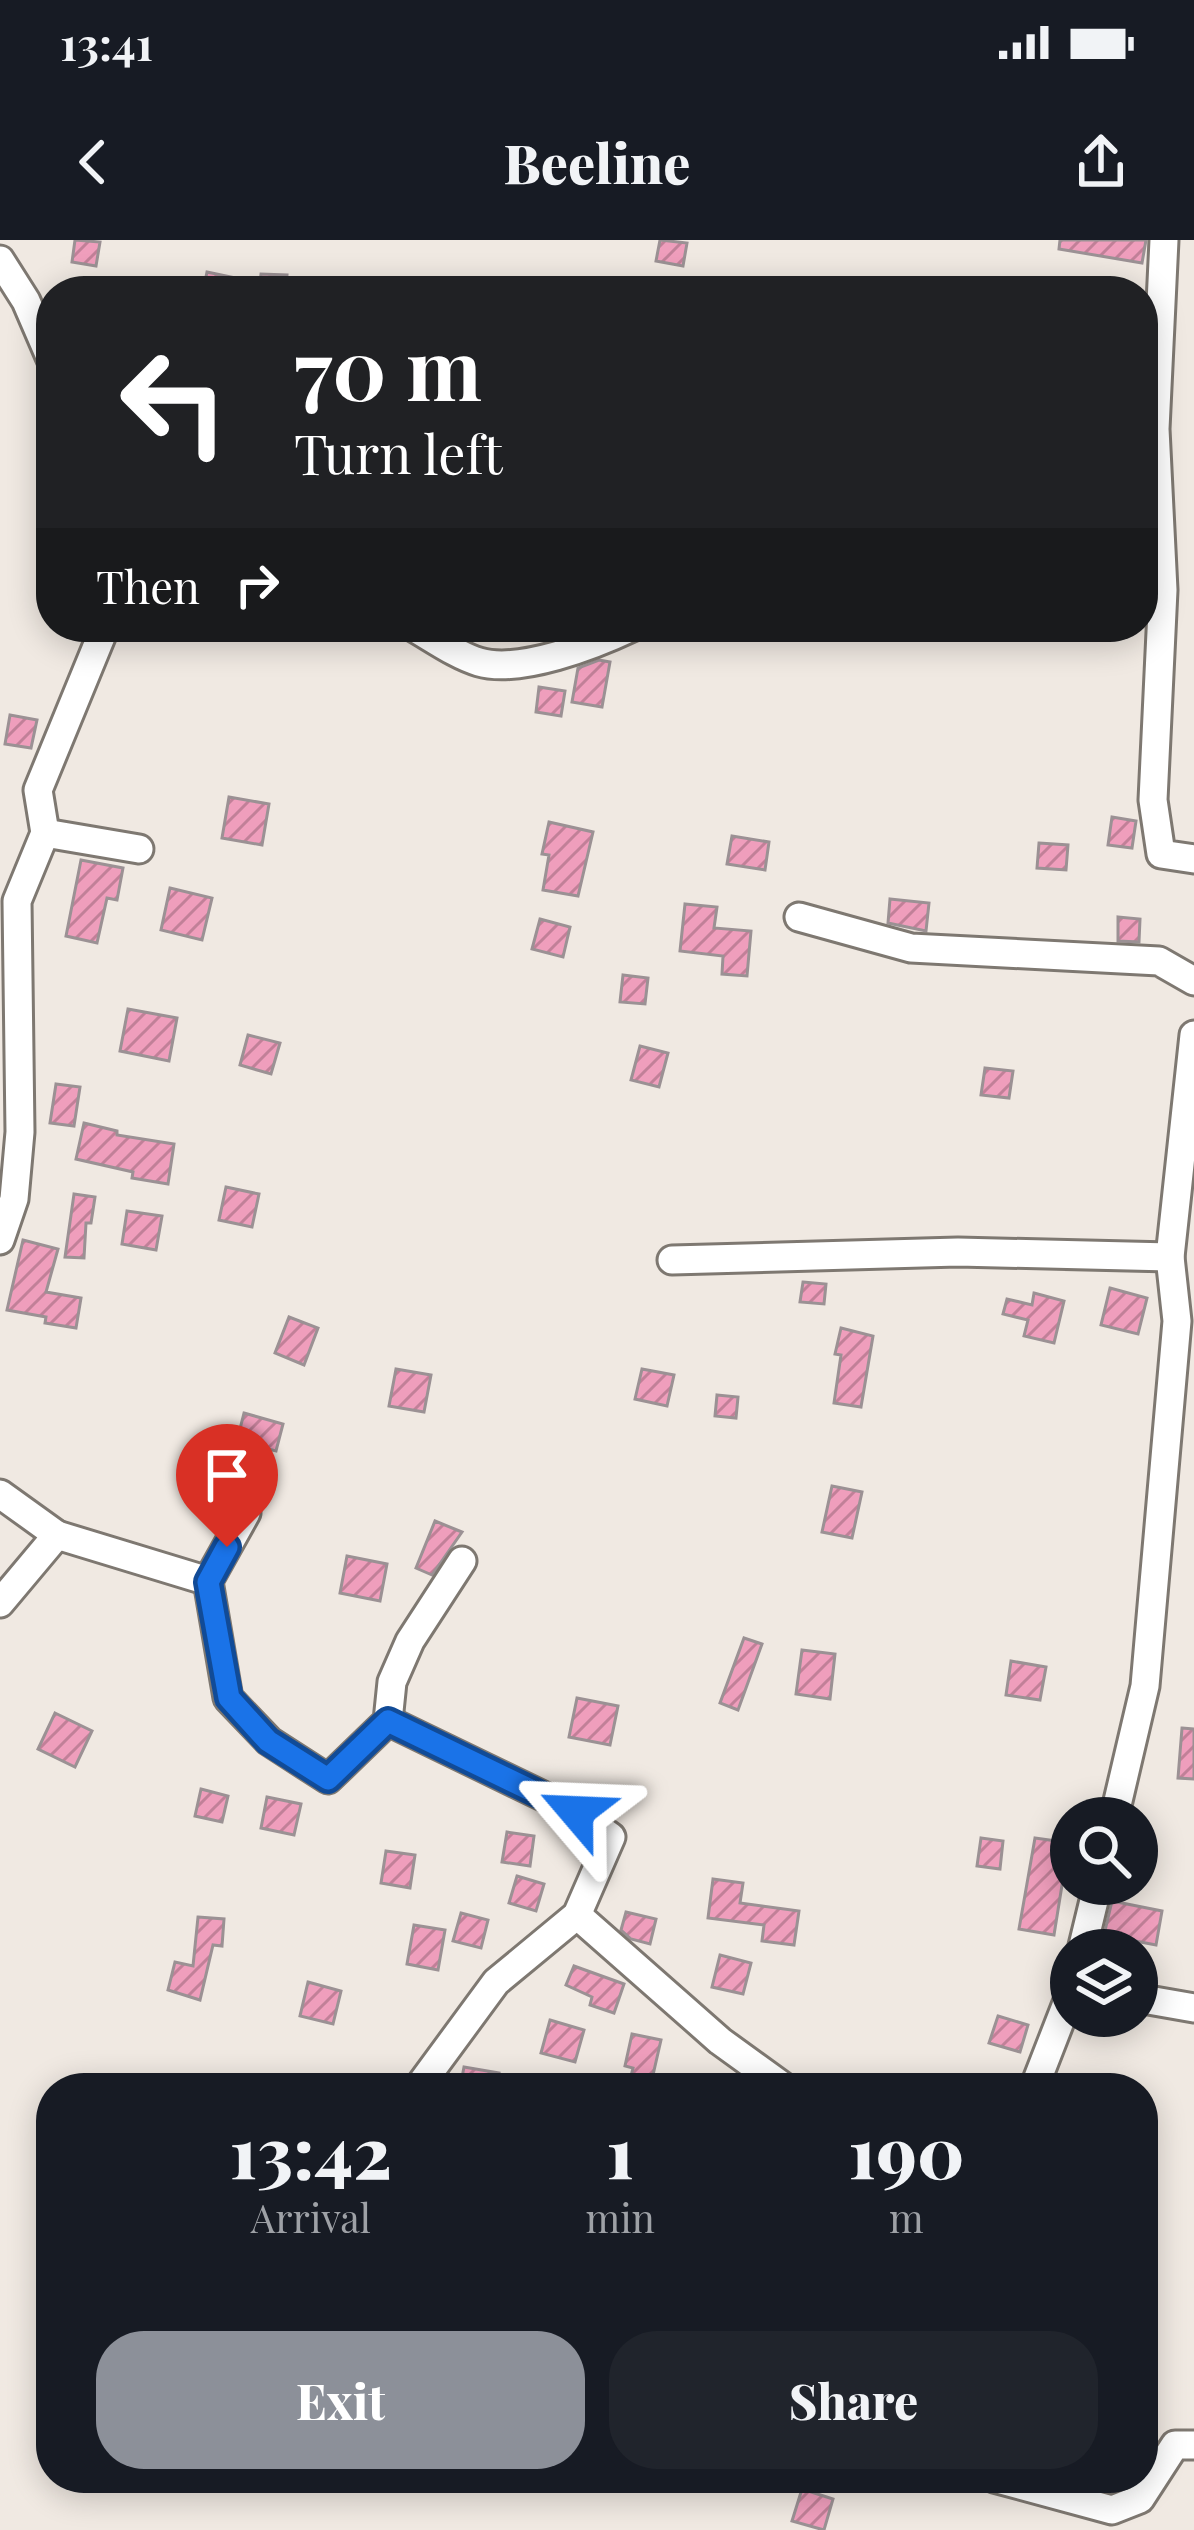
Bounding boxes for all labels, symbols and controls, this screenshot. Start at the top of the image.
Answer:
text: 13:41 [60,12,153,72]
text: Beeline [504,126,690,198]
icon: back [60,129,126,195]
icon: share [1068,129,1134,195]
text: 70 m [294,310,482,422]
icon: left [96,324,252,480]
text: Turn left [294,417,503,489]
icon: right [224,552,290,618]
text: Then [96,555,200,615]
pin [176,1424,278,1547]
icon: arrive [194,1442,260,1508]
position arrow [513,1749,639,1875]
map controls [1050,1797,1158,2037]
button: search [1050,1797,1158,1905]
button: layers [1050,1929,1158,2037]
text: 13:42 [229,2101,392,2197]
text: 1 [606,2101,634,2197]
text: 190 [848,2101,965,2197]
text: Arrival [251,2191,371,2243]
text: min [586,2191,655,2243]
text: m [889,2191,924,2243]
button: Exit [96,2331,585,2469]
button: Share [609,2331,1098,2469]

